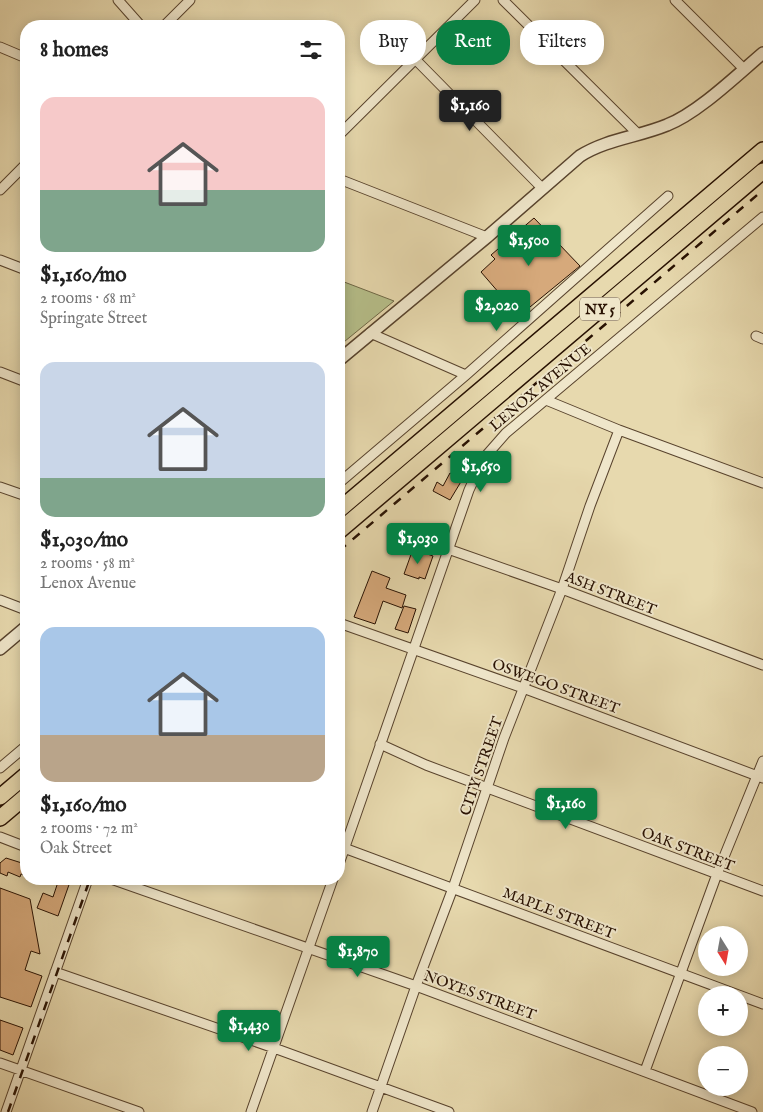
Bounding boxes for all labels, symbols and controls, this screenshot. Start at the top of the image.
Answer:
chip: Buy [360,20,426,65]
chip: Rent [436,20,510,65]
chip: Filters [520,20,604,65]
icon: filters [297,36,325,64]
text: 8 homes [40,37,108,64]
pin: $1,160 [429,90,511,132]
text: $1,160 [450,96,490,116]
icon: home [138,129,228,219]
pin: $1,500 [488,224,570,267]
text: $1,500 [509,231,549,251]
text: $1,160/mo [40,262,127,289]
text: 2 rooms · 68 m² [40,289,136,309]
pin: $2,020 [456,290,538,332]
text: $2,020 [475,296,519,316]
road number: NY 5 [580,298,620,320]
text: Springate Street [40,309,147,329]
street label: LENOX AVENUE [486,339,595,436]
icon: home [138,394,228,484]
pin: $1,650 [440,450,522,493]
text: $1,650 [461,457,501,477]
pin: $1,030 [377,522,459,565]
text: $1,030/mo [40,527,128,554]
text: $1,030 [398,529,438,549]
text: 2 rooms · 58 m² [40,554,135,574]
street label: ASH STREET [562,567,659,620]
text: Lenox Avenue [40,574,136,594]
street label: OSWEGO STREET [490,655,622,718]
icon: home [138,659,228,749]
street label: CITY STREET [456,714,507,818]
pin: $1,160 [525,788,607,830]
text: $1,160/mo [40,792,127,819]
text: $1,160 [546,794,586,814]
text: 2 rooms · 72 m² [40,819,138,839]
street label: OAK STREET [639,823,737,876]
text: Oak Street [40,839,112,859]
street label: MAPLE STREET [500,883,618,944]
north arrow [698,926,748,976]
map controls [698,926,748,1096]
pin: $1,870 [317,936,399,978]
text: $1,870 [338,942,378,962]
street label: NOYES STREET [421,966,539,1025]
button: + [698,986,748,1036]
pin: $1,430 [208,1010,290,1052]
text: $1,430 [228,1016,270,1036]
button: − [698,1046,748,1096]

